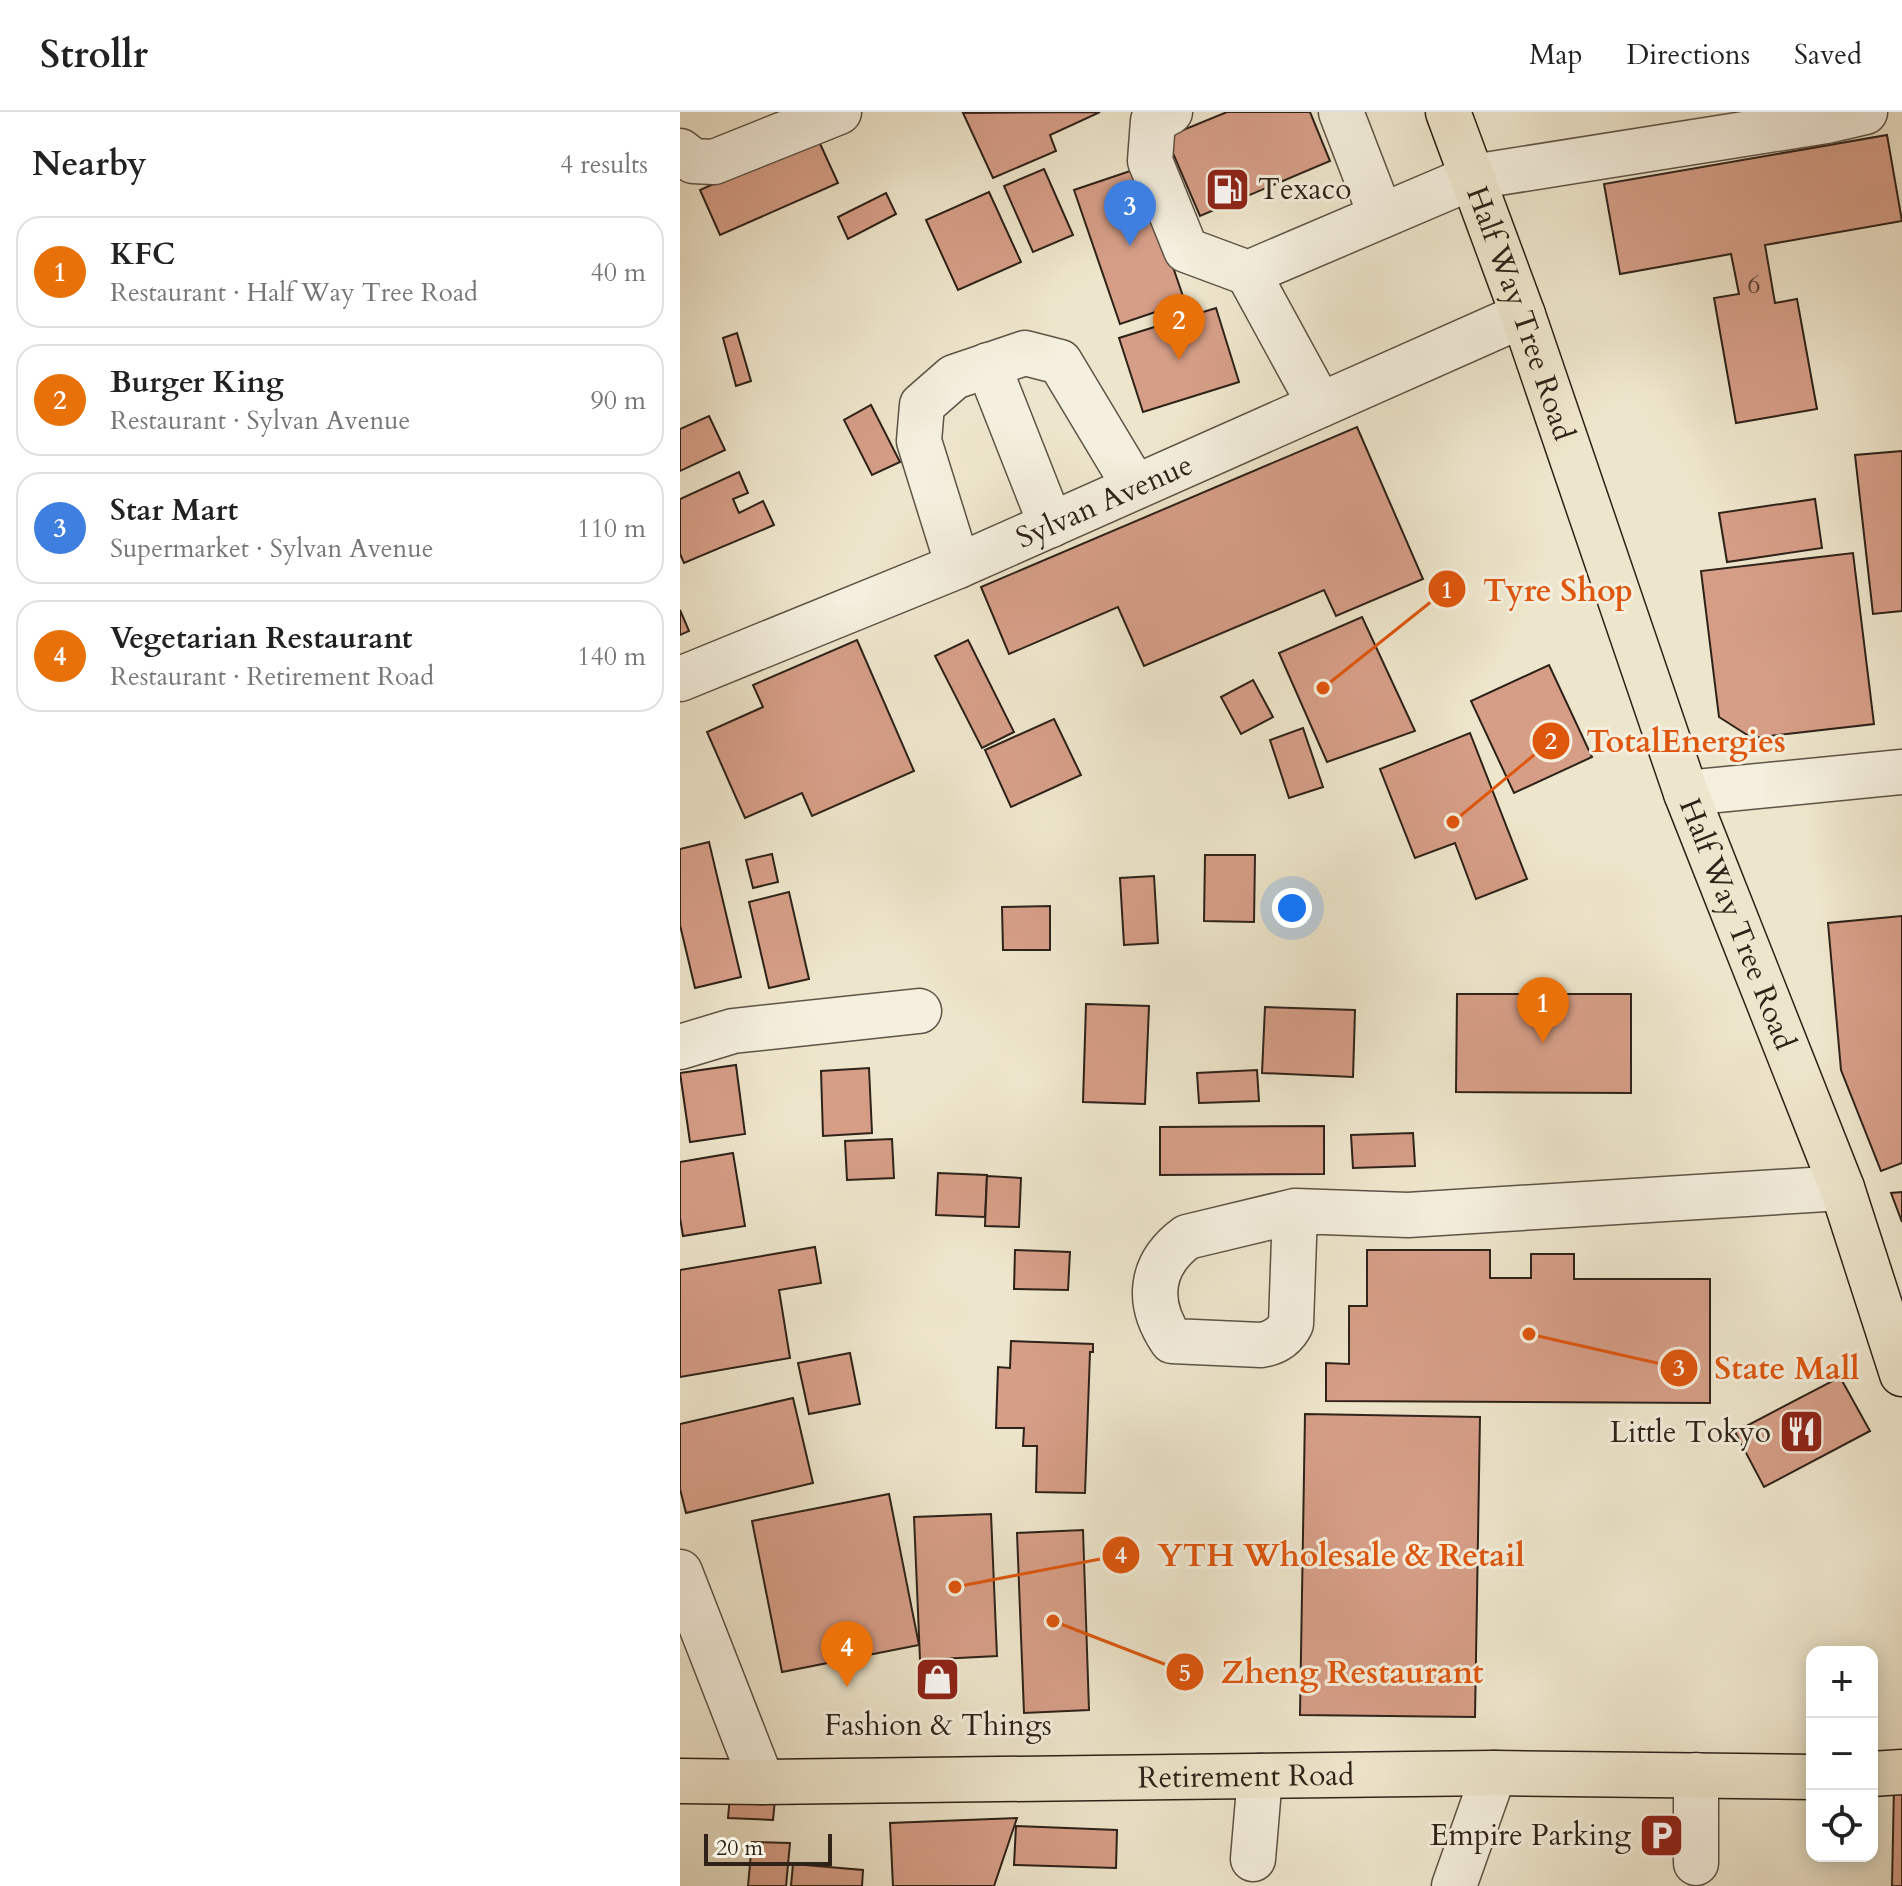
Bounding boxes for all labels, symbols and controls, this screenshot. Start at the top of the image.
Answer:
text: Strollr [40,29,148,81]
text: Map [1529,36,1583,74]
text: Directions [1627,36,1750,74]
text: Saved [1794,36,1862,74]
text: Nearby [32,141,147,187]
text: 4 results [560,147,648,182]
fuel station icon: Texaco [1203,165,1251,213]
place label: Texaco [1258,169,1351,210]
pin: 3 [1104,180,1156,246]
street label: Half Way Tree Road [1456,181,1584,446]
text: KFC [110,234,175,275]
text: 1 [53,255,67,290]
text: 40 m [590,255,646,290]
house number: 6 [1747,267,1761,302]
text: Restaurant · Half Way Tree Road [110,275,478,310]
pin: 2 [1153,294,1205,360]
text: Burger King [110,362,284,403]
text: 2 [53,383,67,418]
text: 90 m [590,383,646,418]
text: Restaurant · Sylvan Avenue [110,403,410,438]
street label: Sylvan Avenue [1010,444,1199,559]
text: Star Mart [110,490,238,531]
text: 3 [53,511,67,546]
text: 110 m [577,511,646,546]
text: Supermarket · Sylvan Avenue [110,531,433,566]
callout: Tyre Shop [1427,561,1650,617]
text: Tyre Shop [1483,569,1633,613]
text: 1 [1441,574,1453,607]
text: Vegetarian Restaurant [110,618,412,659]
text: 4 [53,639,67,674]
text: 140 m [577,639,646,674]
text: Restaurant · Retirement Road [110,659,434,694]
callout: TotalEnergies [1531,713,1802,769]
text: TotalEnergies [1586,720,1786,764]
text: 2 [1545,725,1557,758]
street label: Half Way Tree Road [1669,792,1805,1056]
your location [1272,888,1312,928]
pin: 1 [1517,977,1569,1043]
callout: State Mall [1659,1340,1876,1396]
text: State Mall [1714,1347,1860,1391]
text: 3 [1673,1352,1685,1385]
restaurant icon: Little Tokyo [1778,1408,1826,1456]
place label: Little Tokyo [1610,1412,1771,1453]
callout: YTH Wholesale & Retail [1101,1527,1541,1583]
text: YTH Wholesale & Retail [1157,1534,1525,1578]
text: 4 [1115,1539,1127,1572]
pin: 4 [821,1621,873,1687]
callout: Zheng Restaurant [1165,1644,1500,1700]
map controls [1806,1646,1878,1862]
button: + [1806,1646,1878,1718]
text: Zheng Restaurant [1220,1651,1484,1695]
shop icon: Fashion & Things [914,1655,962,1703]
text: 5 [1179,1657,1191,1690]
place label: Fashion & Things [824,1705,1052,1746]
button: − [1806,1718,1878,1790]
street label: Retirement Road [1137,1755,1354,1798]
button: locate [1806,1790,1878,1862]
parking icon: Empire Parking [1638,1811,1686,1859]
place label: Empire Parking [1430,1815,1631,1856]
scale bar [704,1830,832,1866]
text: 20 m [716,1833,763,1863]

